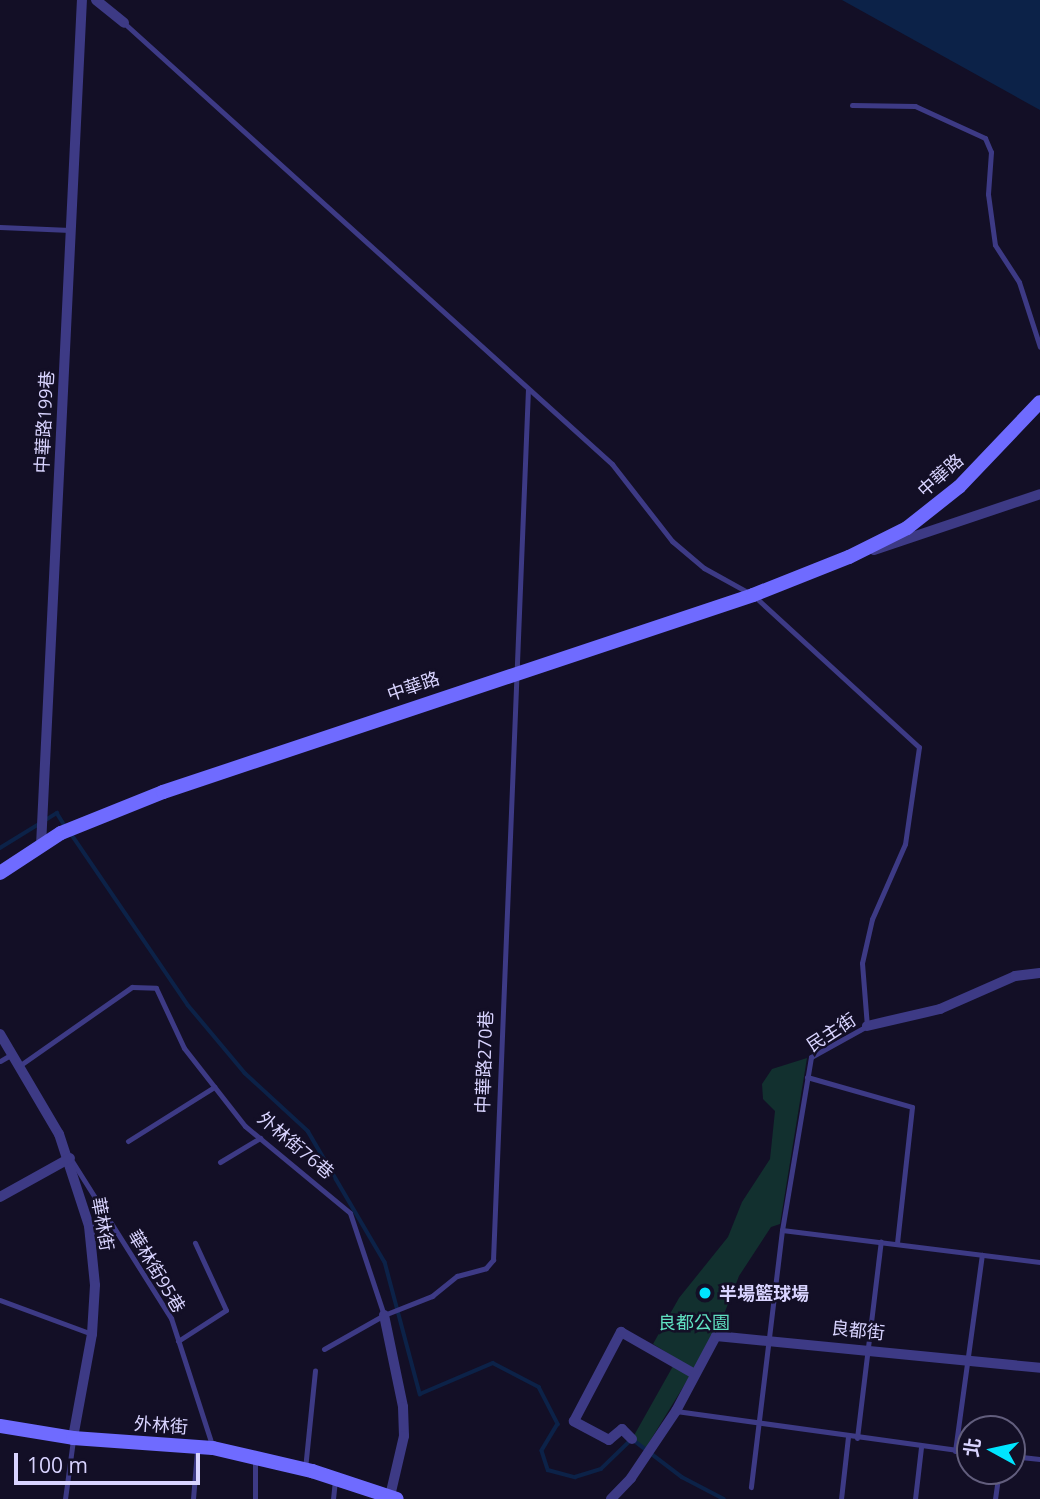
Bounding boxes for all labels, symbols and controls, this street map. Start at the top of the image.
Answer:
street label: 中華路199巷 [31,370,57,474]
street label: 中華路 [913,449,967,501]
street label: 中華路 [384,667,442,705]
street label: 民主街 [802,1008,860,1056]
street label: 中華路270巷 [471,1010,497,1114]
street label: 外林街76巷 [254,1107,338,1183]
street label: 華林街 [88,1196,118,1252]
street label: 華林街95巷 [124,1226,190,1316]
place label: 半場籃球場 [719,1282,809,1304]
marker: 半場籃球場 [697,1285,713,1301]
park label: 良都公園 [658,1311,730,1333]
street label: 良都街 [830,1316,886,1344]
street label: 外林街 [133,1412,189,1438]
north arrow [956,1415,1026,1485]
text: 北 [958,1436,986,1459]
scale bar [18,1440,203,1484]
text: 100 m [27,1451,88,1479]

